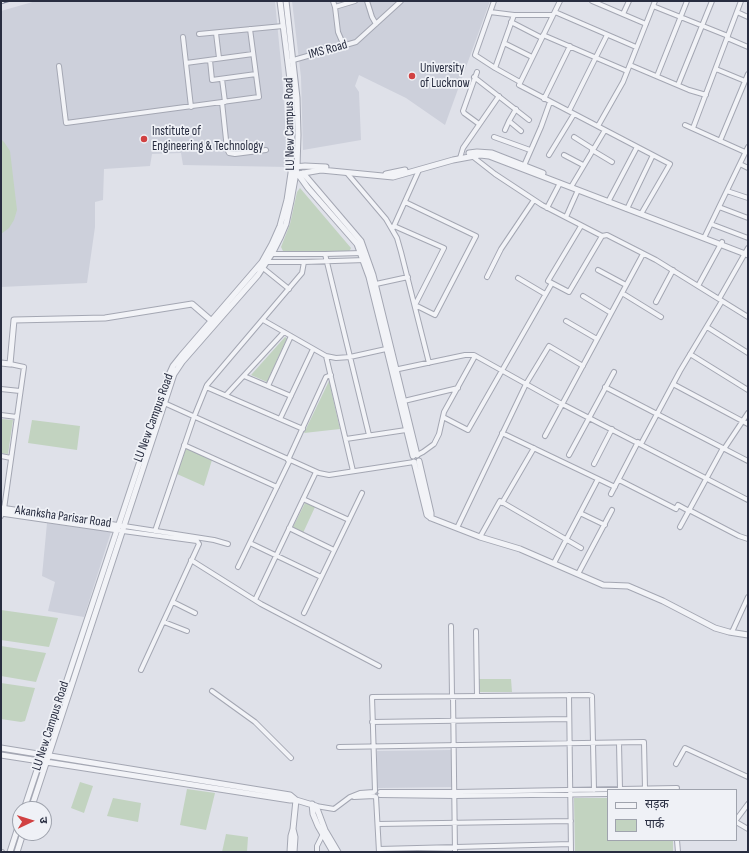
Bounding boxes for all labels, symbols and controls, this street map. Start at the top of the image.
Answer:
street label: IMS Road [307,37,349,63]
place label: University of Lucknow [420,61,470,92]
marker: University of Lucknow [407,71,417,81]
street label: LU New Campus Road [281,77,299,171]
place label: Institute of Engineering & Technology [152,124,263,155]
marker: Institute of Engineering & Technology [139,134,149,144]
street label: LU New Campus Road [131,372,177,464]
street label: Akanksha Parisar Road [14,503,112,531]
street label: LU New Campus Road [29,679,73,773]
legend [607,789,737,841]
text: सड़क [645,797,669,812]
north arrow [12,801,52,841]
text: उ [37,817,50,824]
text: पार्क [645,817,664,832]

